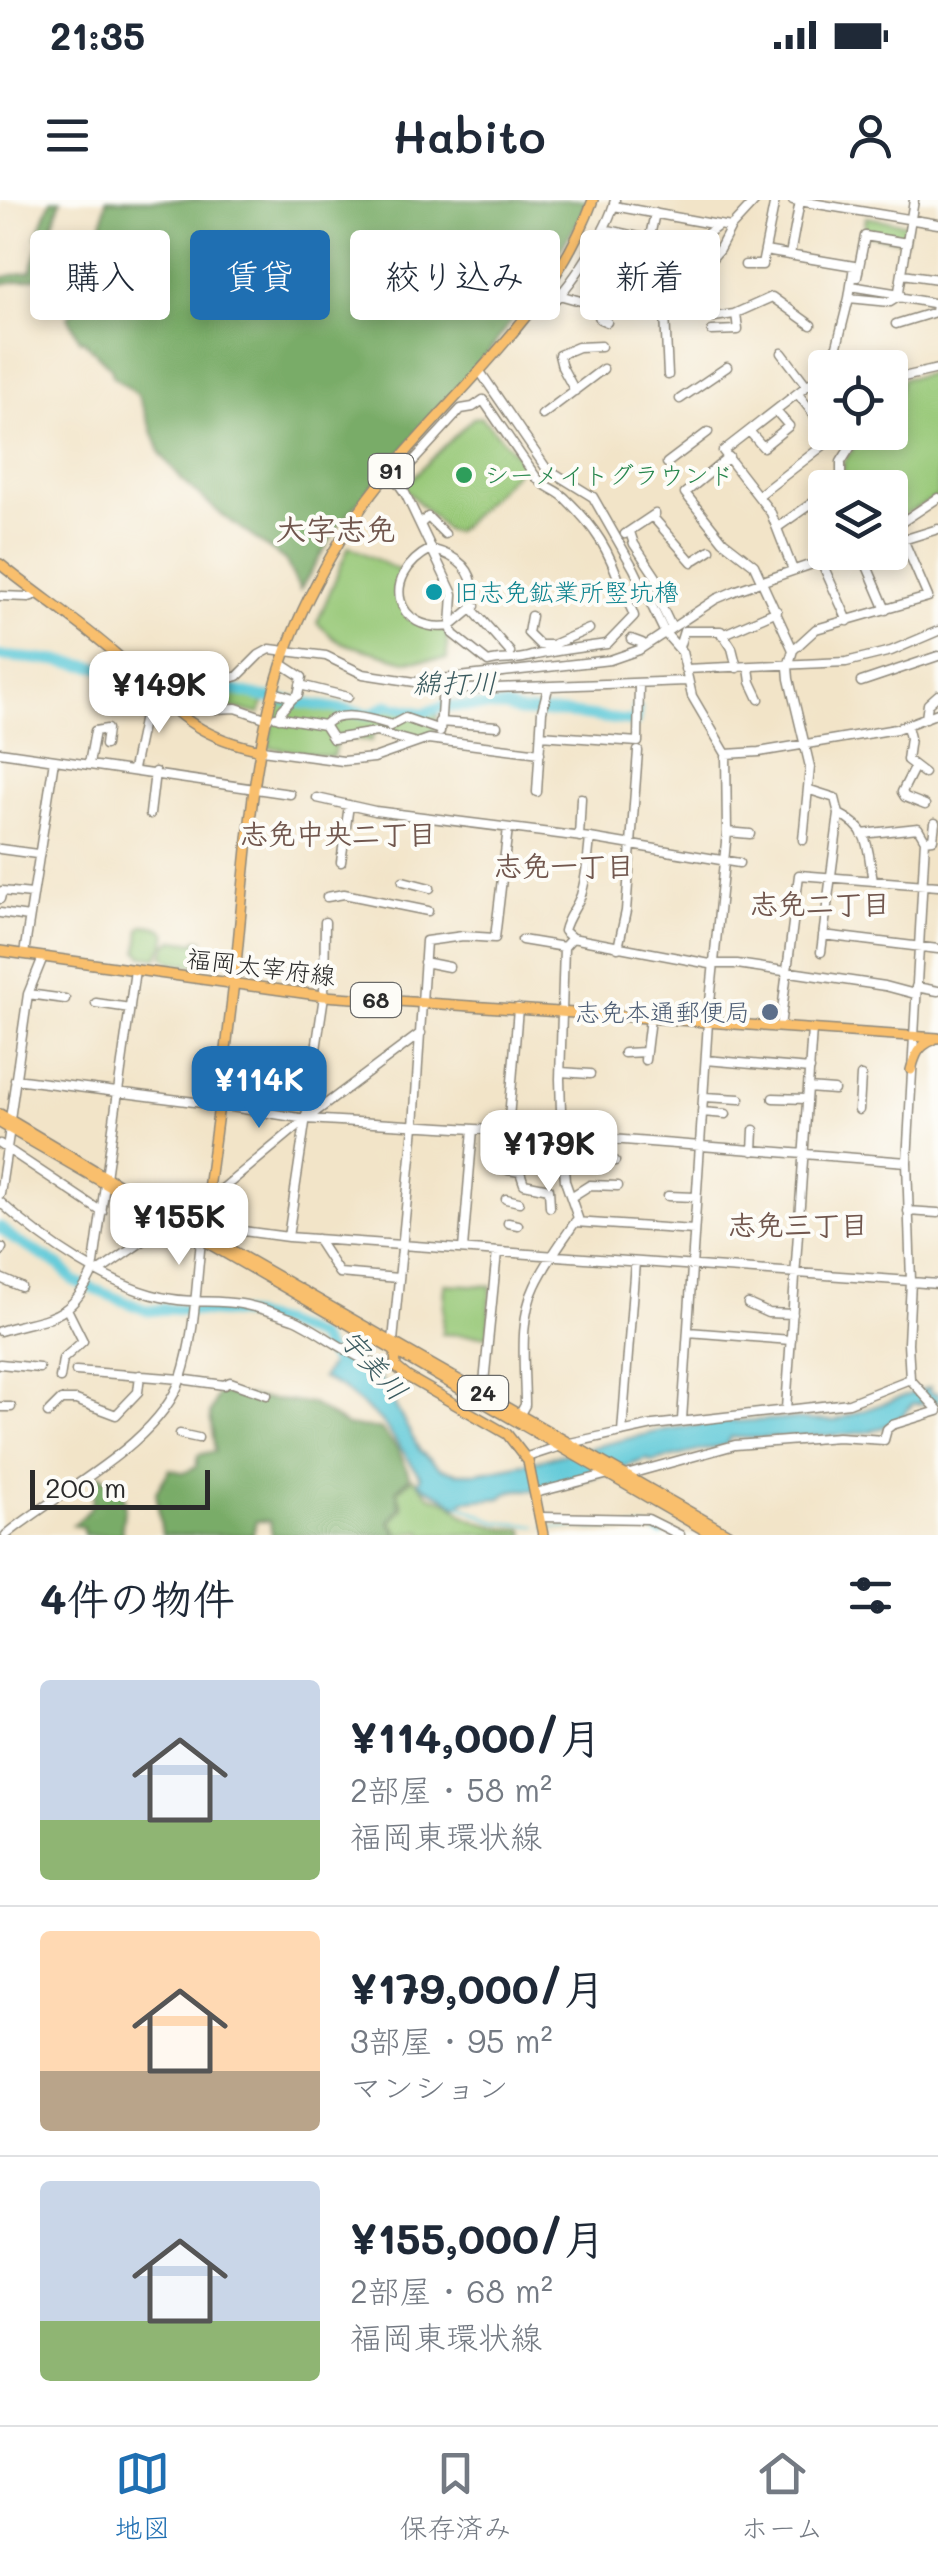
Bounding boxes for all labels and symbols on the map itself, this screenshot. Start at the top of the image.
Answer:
road number: 91 [368,454,414,488]
place label: シーメイトグラウンド [484,458,734,490]
marker: シーメイトグラウンド [453,464,475,486]
district label: 大字志免 [276,508,396,548]
place label: 旧志免鉱業所竪坑櫓 [454,575,679,607]
marker: 旧志免鉱業所竪坑櫓 [423,581,445,603]
pin: ¥149K [89,651,229,736]
water label: 綿打川 [413,664,497,700]
district label: 志免中央二丁目 [240,815,436,851]
district label: 志免一丁目 [494,847,634,883]
district label: 志免二丁目 [750,885,890,921]
street label: 福岡太宰府線 [185,941,338,991]
road number: 68 [351,983,401,1017]
place label: 志免本通郵便局 [575,995,750,1027]
marker: 志免本通郵便局 [759,1001,781,1023]
pin: ¥114K [189,1046,329,1131]
pin: ¥179K [479,1110,619,1195]
pin: ¥155K [109,1183,249,1268]
district label: 志免三丁目 [728,1206,868,1242]
water label: 宇美川 [333,1321,416,1408]
road number: 24 [458,1376,508,1410]
scale bar [30,1465,210,1510]

